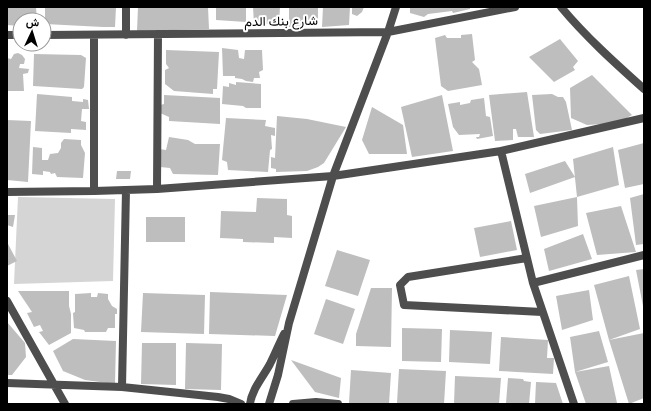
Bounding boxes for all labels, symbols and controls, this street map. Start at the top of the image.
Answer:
north arrow [12,12,52,52]
street label: شارع بنك الدم [244,13,318,31]
text: ش [26,16,40,29]

